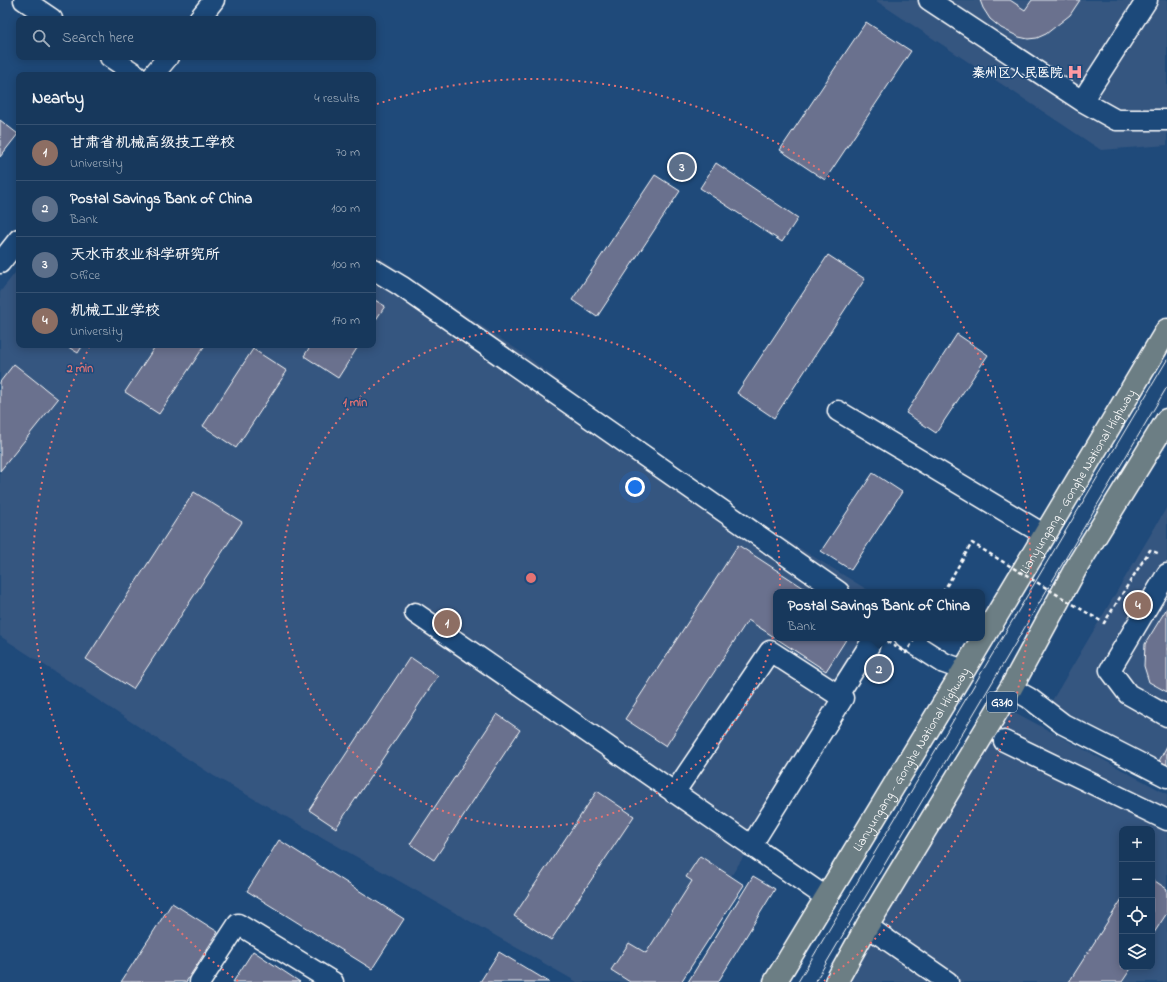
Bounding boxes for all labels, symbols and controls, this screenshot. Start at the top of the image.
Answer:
search box [16,16,376,60]
icon: search [30,27,52,49]
text: Search here [62,27,134,49]
hospital icon: 秦州区人民医院 [1066,63,1084,81]
place label: 秦州区人民医院 [972,64,1063,83]
text: Nearby [32,86,84,111]
text: 4 results [314,89,360,108]
text: 甘肃省机械高级技工学校 [70,132,235,154]
text: 1 [43,143,47,162]
text: 70 m [336,143,360,162]
pin: 3 [669,152,695,182]
text: University [70,154,123,173]
text: Postal Savings Bank of China [70,188,252,210]
text: 2 [42,199,48,218]
text: 100 m [331,199,360,218]
text: Bank [70,210,98,229]
text: 天水市农业科学研究所 [70,244,220,266]
text: 3 [42,255,48,274]
text: 100 m [331,255,360,274]
text: Office [70,266,100,285]
text: 机械工业学校 [70,300,160,322]
text: 4 [42,311,48,330]
text: 170 m [332,311,360,330]
text: University [70,322,123,341]
text: 2 min [66,360,93,378]
street label: Lianyungang - Gonghe National Highway [1016,386,1142,578]
text: 1 min [343,394,367,412]
your location [625,477,645,497]
centre of rings [524,571,538,585]
popup [773,589,985,641]
pin: 4 [1125,590,1151,620]
text: Postal Savings Bank of China [788,595,970,617]
pin: 1 [434,608,460,638]
text: Bank [788,617,816,636]
pin: 2 [866,654,892,684]
street label: Lianyungang - Gonghe National Highway [848,664,976,855]
road number: G310 [987,692,1017,712]
map controls [1119,826,1155,970]
button: + [1119,826,1155,862]
button: − [1119,862,1155,898]
button: locate [1119,898,1155,934]
button: layers [1119,934,1155,970]

